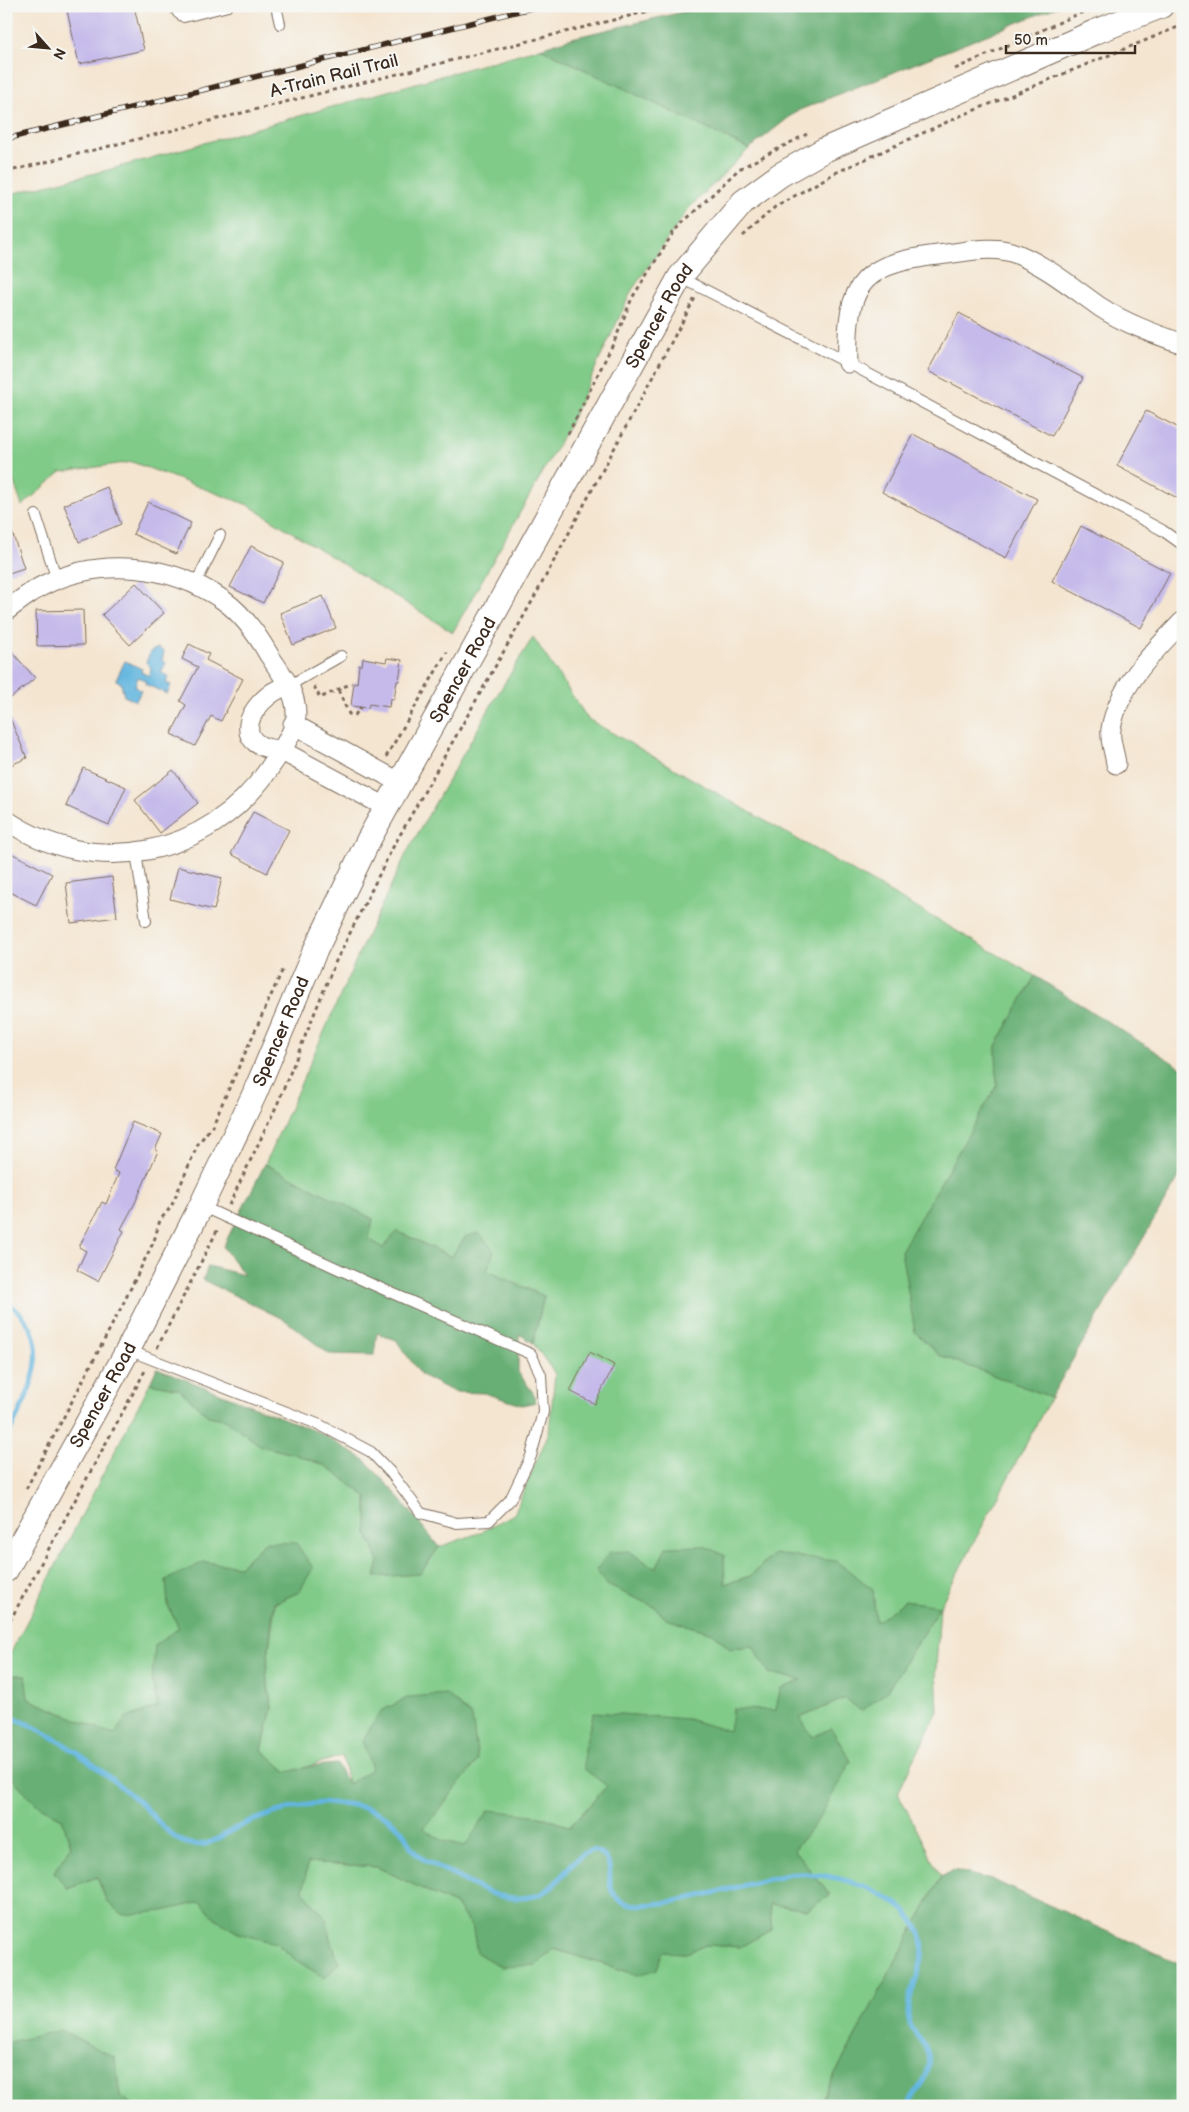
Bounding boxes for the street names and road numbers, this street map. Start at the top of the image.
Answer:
street label: A-Train Rail Trail [268,50,400,102]
street label: Spencer Road [621,259,697,372]
street label: Spencer Road [425,613,500,726]
street label: Spencer Road [248,973,313,1090]
street label: Spencer Road [65,1339,141,1452]

